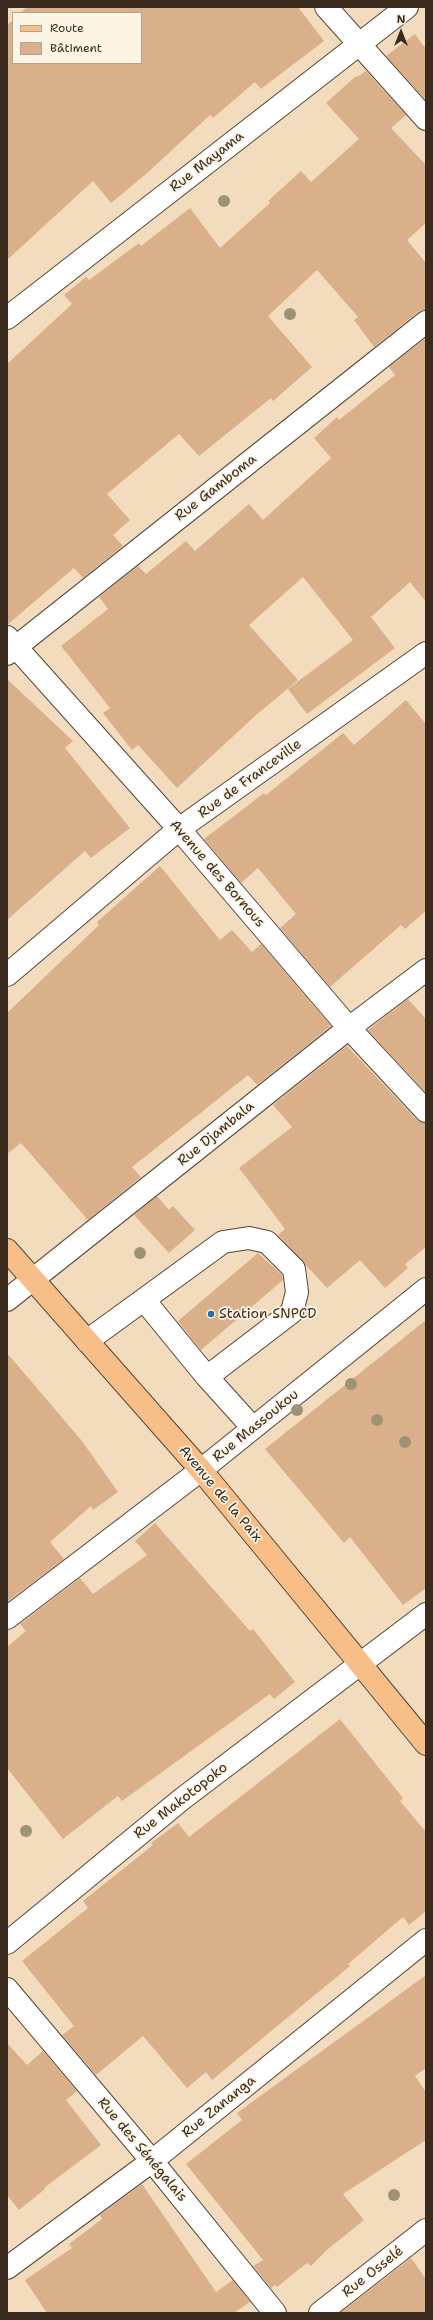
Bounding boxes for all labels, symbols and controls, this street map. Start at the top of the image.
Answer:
legend [12,12,142,64]
north arrow [381,12,421,52]
text: N [397,12,405,27]
text: Route [50,20,84,36]
text: Bâtiment [50,40,102,56]
street label: Rue Mayama [167,128,247,196]
street label: Rue Gamboma [172,451,260,525]
street label: Rue de Franceville [195,736,305,822]
street label: Avenue des Bornous [166,817,268,931]
street label: Rue Djambala [174,1098,258,1170]
place label: Station SNPCD [219,1306,317,1322]
marker: Station SNPCD [206,1309,216,1319]
street label: Rue Massoukou [210,1386,302,1466]
street label: Avenue de la Paix [175,1442,265,1546]
street label: Rue Makotopoko [131,1759,231,1843]
street label: Rue Zananga [179,2072,259,2142]
street label: Rue des Sénégalais [94,2095,190,2205]
street label: Rue Osselé [339,2243,407,2301]

